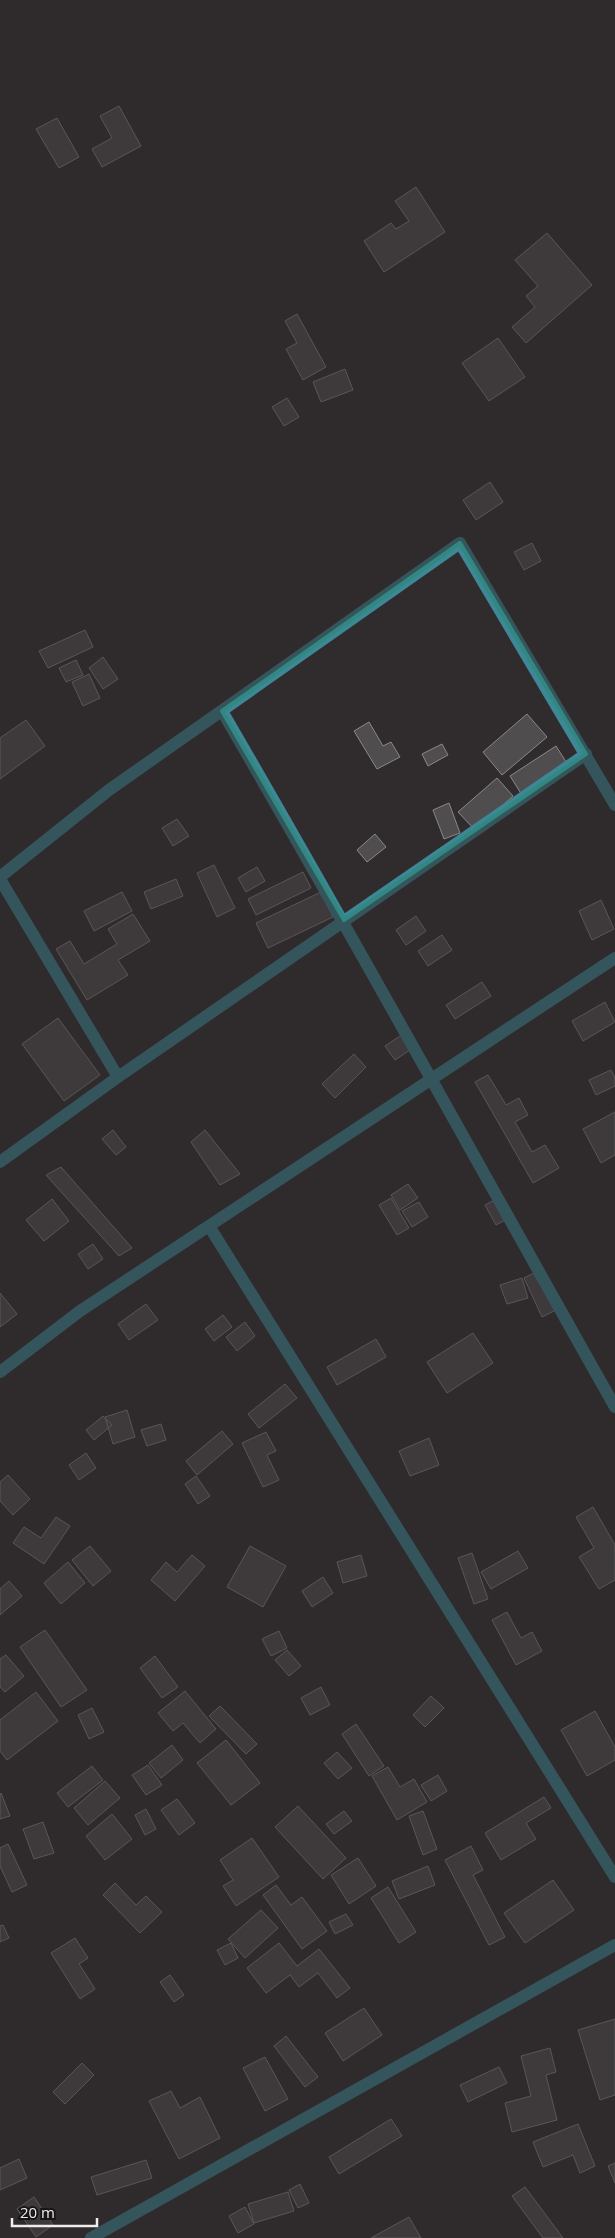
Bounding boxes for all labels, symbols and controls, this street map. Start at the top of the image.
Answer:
scale bar [12,2196,98,2228]
text: 20 m [20,2202,55,2222]

